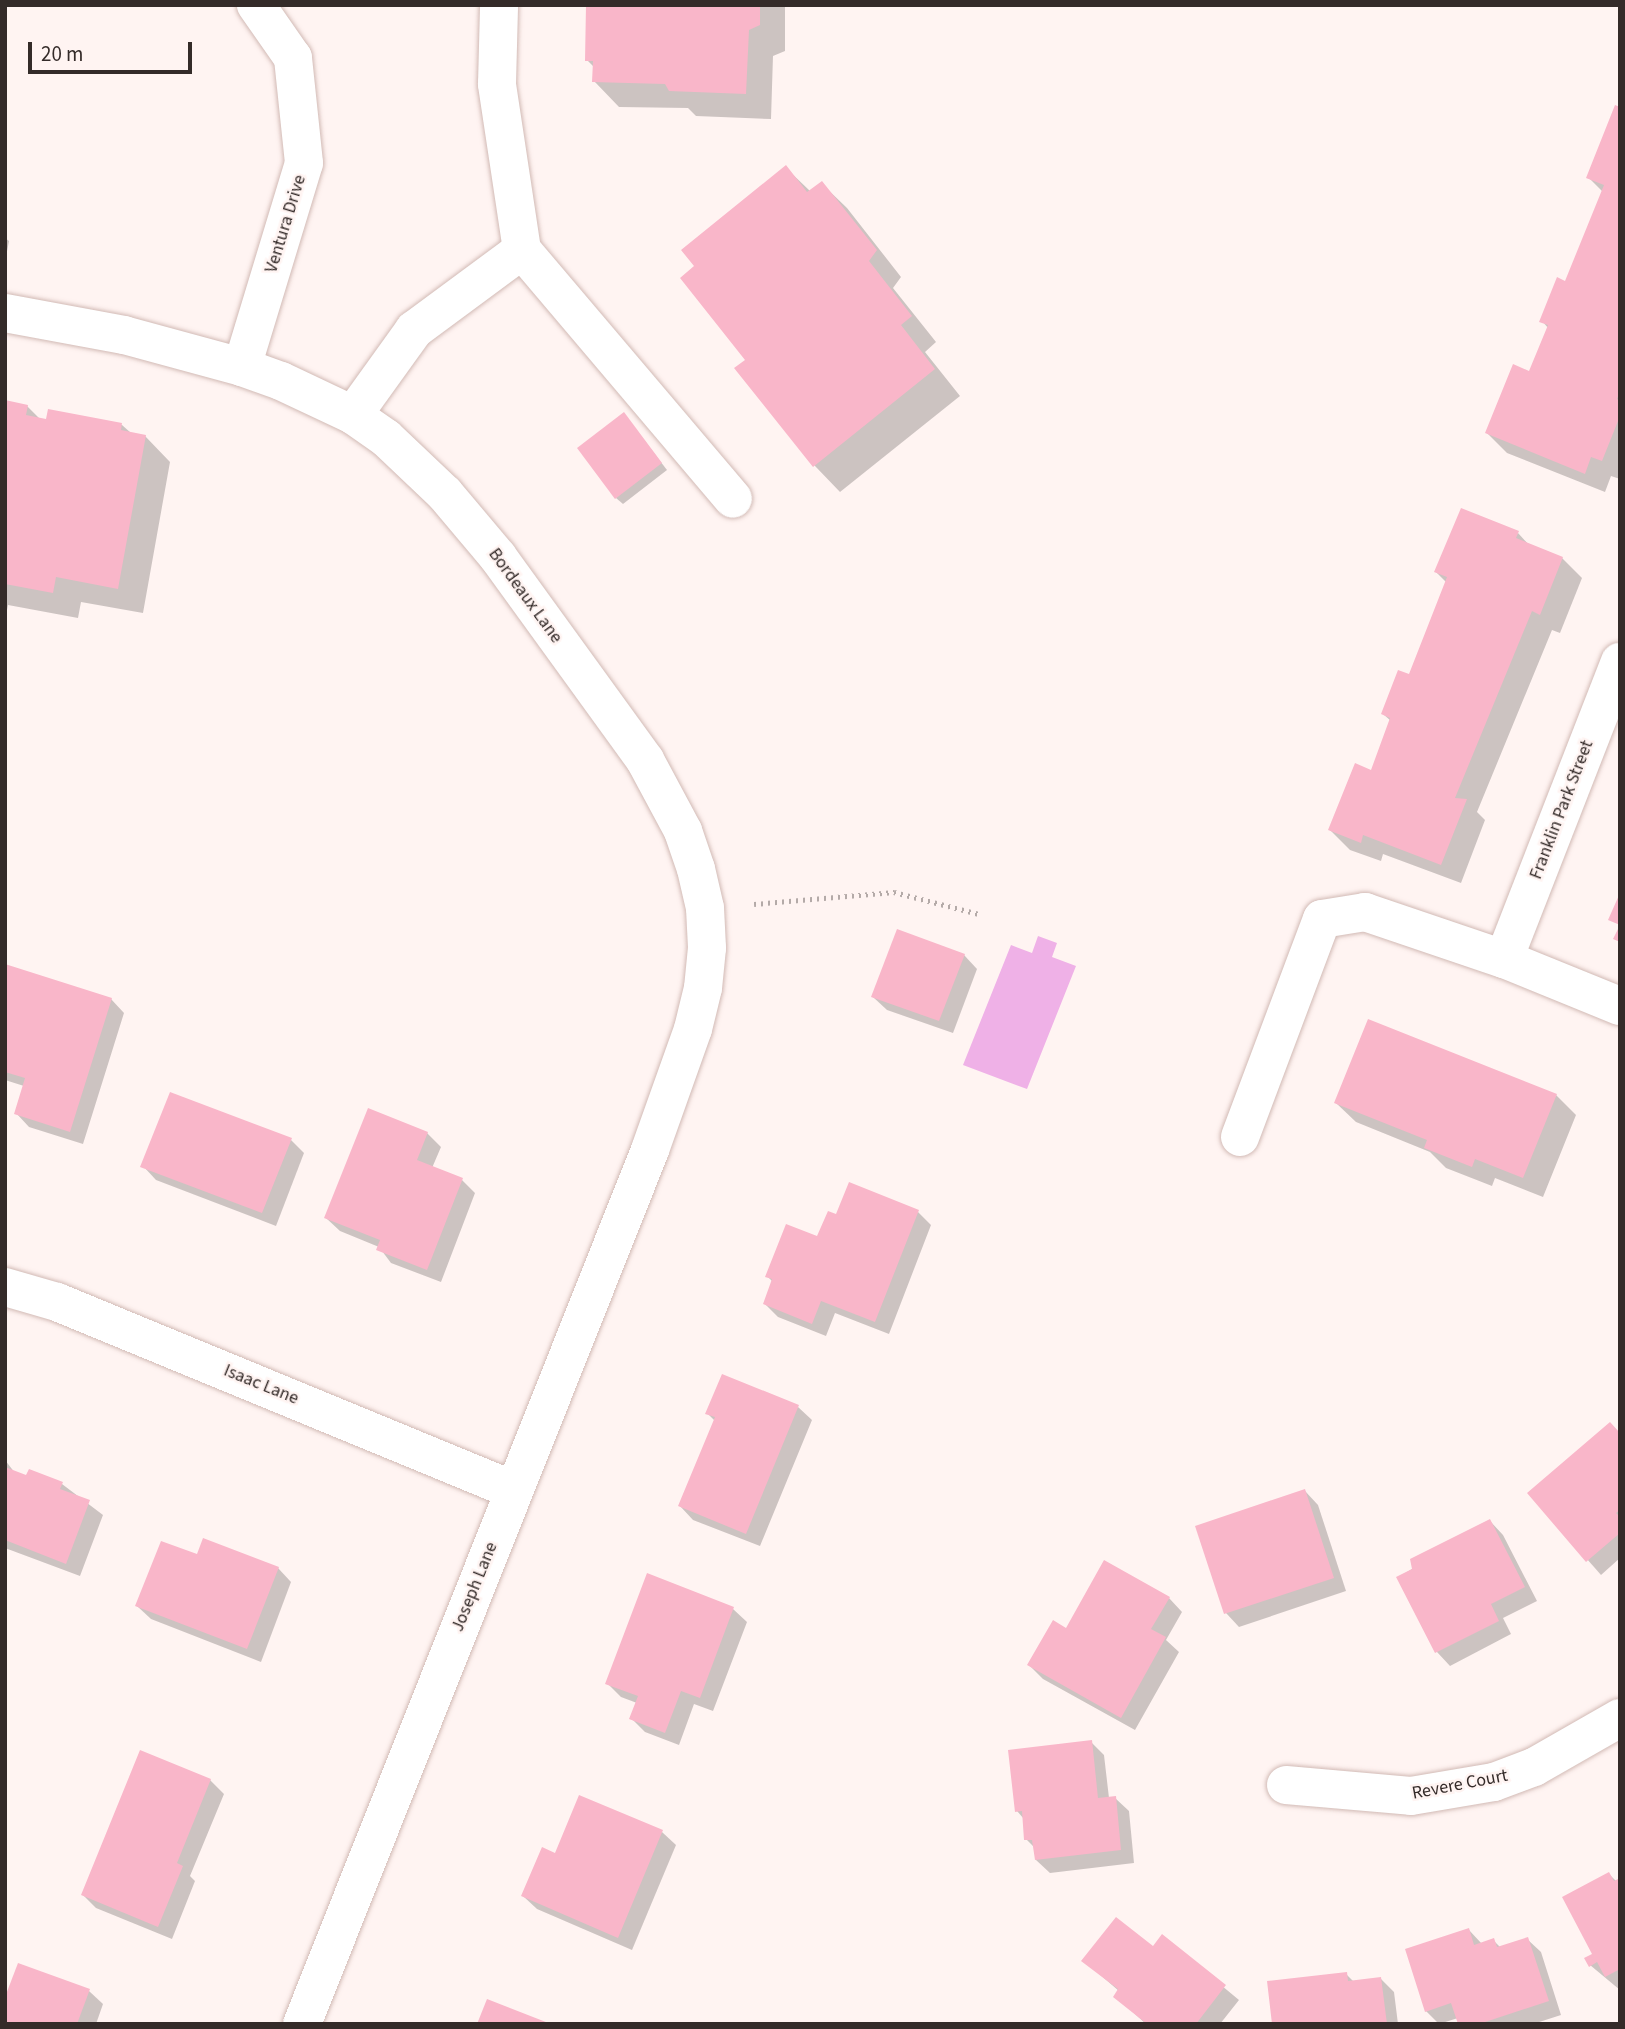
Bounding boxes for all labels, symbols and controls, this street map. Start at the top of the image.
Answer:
scale bar [32,28,196,72]
text: 20 m [41,39,83,69]
street label: Ventura Drive [261,172,311,276]
street label: Bordeaux Lane [483,544,567,648]
street label: Franklin Park Street [1526,738,1598,882]
street label: Isaac Lane [220,1360,302,1410]
street label: Joseph Lane [447,1539,503,1635]
street label: Revere Court [1410,1765,1510,1805]

